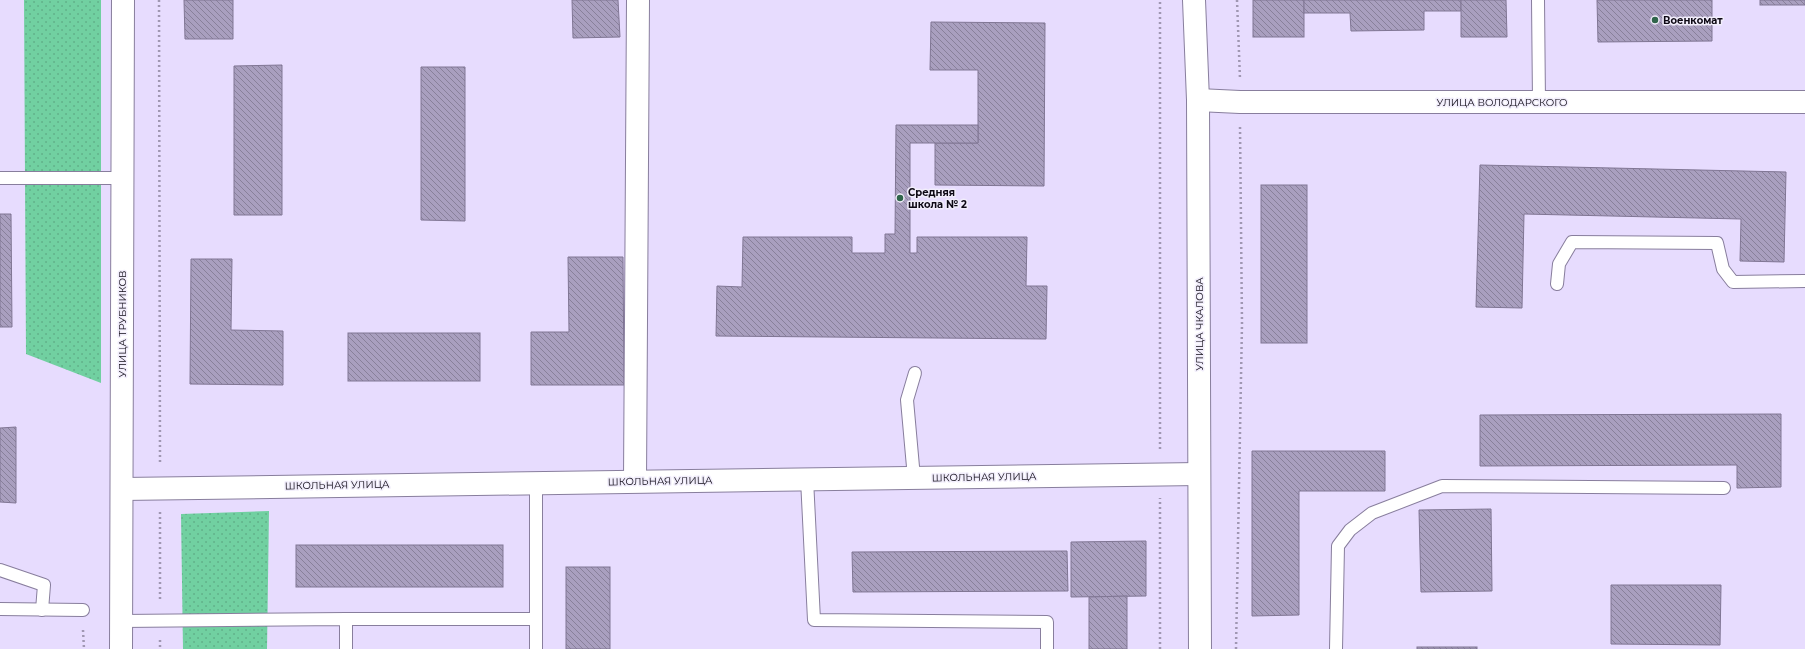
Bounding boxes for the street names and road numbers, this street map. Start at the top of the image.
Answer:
street label: УЛИЦА ВОЛОДАРСКОГО [1436,96,1568,109]
street label: УЛИЦА ТРУБНИКОВ [116,271,129,377]
street label: УЛИЦА ЧКАЛОВА [1193,277,1206,371]
street label: ШКОЛЬНАЯ УЛИЦА [932,470,1037,484]
street label: ШКОЛЬНАЯ УЛИЦА [608,474,713,488]
street label: ШКОЛЬНАЯ УЛИЦА [285,478,390,492]

